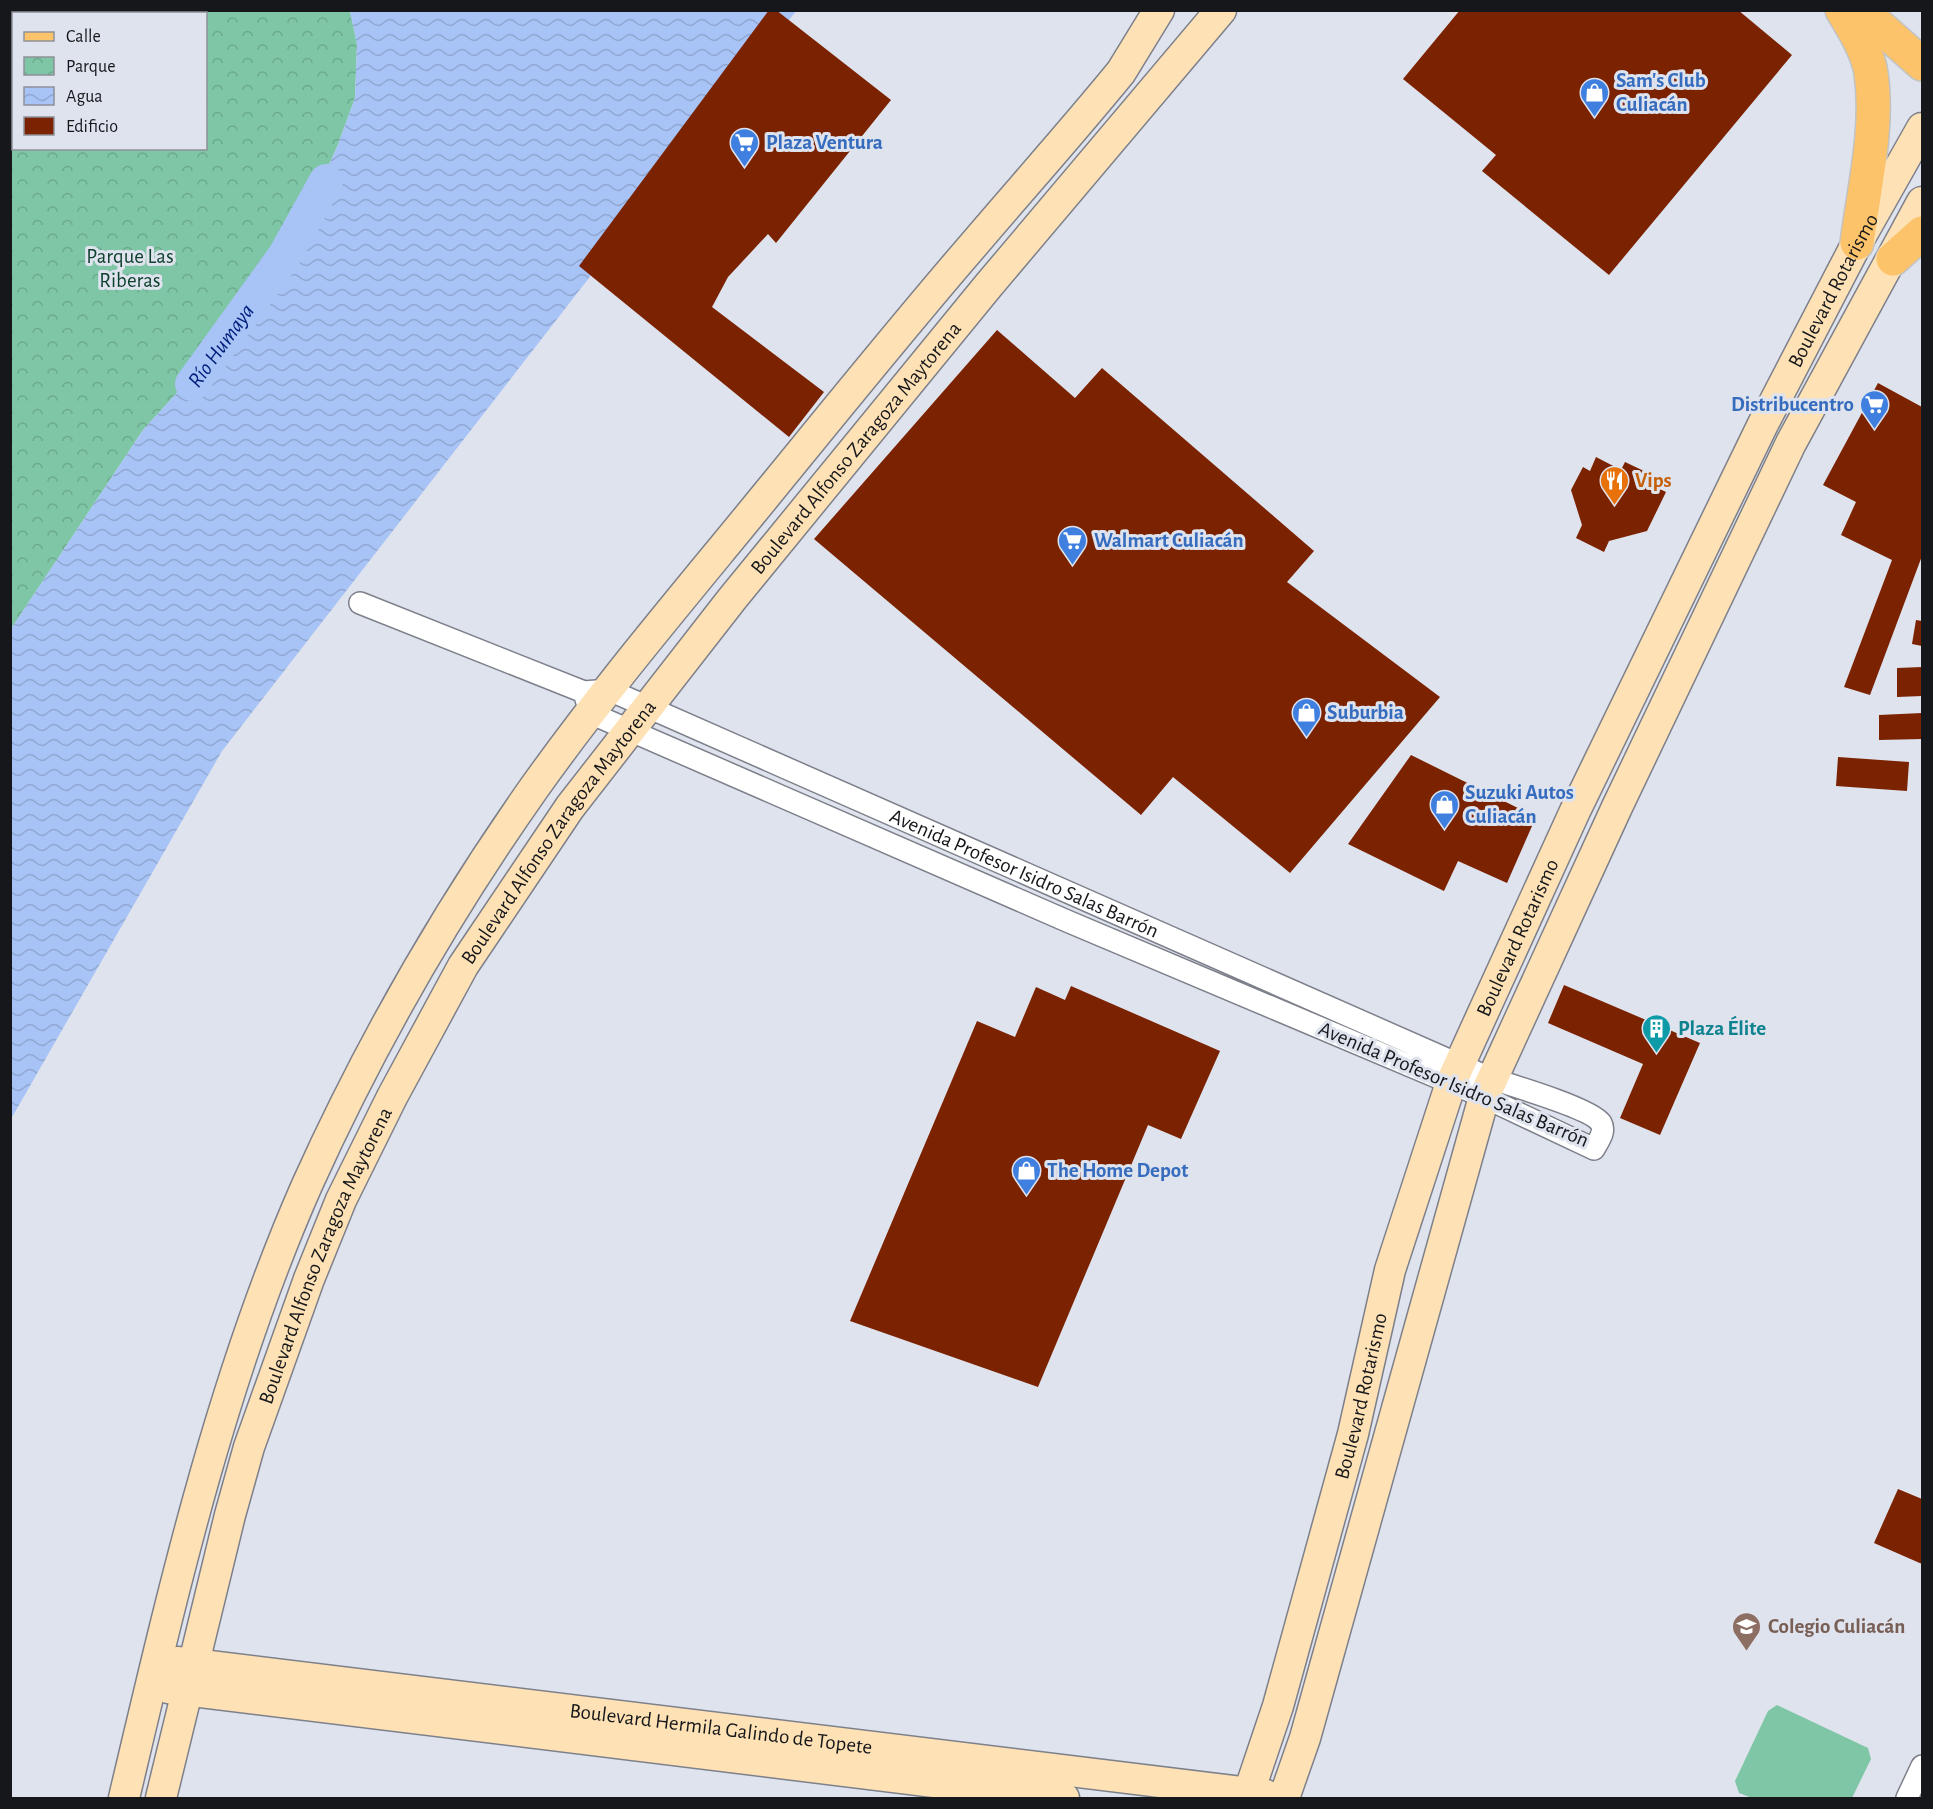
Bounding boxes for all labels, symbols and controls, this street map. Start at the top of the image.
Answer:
legend [12,12,207,150]
text: Calle [66,28,101,46]
text: Parque [66,58,115,76]
place label: Sam's Club Culiacán [1616,70,1706,115]
shop icon: Sam's Club Culiacán [1579,76,1611,118]
text: Agua [66,88,103,106]
text: Edificio [66,118,118,136]
supermarket icon: Plaza Ventura [729,126,761,168]
place label: Plaza Ventura [766,132,883,153]
street label: Boulevard Rotarismo [1784,210,1882,371]
park label: Parque Las Riberas [86,246,174,291]
water label: Río Humaya [184,300,258,391]
street label: Boulevard Alfonso Zaragoza Maytorena [747,318,965,578]
supermarket icon: Distribucentro [1859,388,1891,430]
place label: Distribucentro [1731,394,1854,415]
restaurant icon: Vips [1598,464,1630,506]
place label: Vips [1635,470,1672,491]
supermarket icon: Walmart Culiacán [1057,524,1089,566]
place label: Walmart Culiacán [1094,530,1244,551]
street label: Boulevard Alfonso Zaragoza Maytorena [457,696,660,968]
shop icon: Suburbia [1290,696,1322,738]
place label: Suburbia [1327,702,1404,723]
place label: Suzuki Autos Culiacán [1465,782,1574,827]
shop icon: Suzuki Autos Culiacán [1428,788,1460,830]
street label: Avenida Profesor Isidro Salas Barrón [887,805,1162,942]
street label: Boulevard Rotarismo [1473,856,1563,1020]
building icon: Plaza Élite [1641,1012,1673,1054]
place label: Plaza Élite [1678,1015,1766,1039]
street label: Avenida Profesor Isidro Salas Barrón [1316,1018,1592,1151]
street label: Boulevard Alfonso Zaragoza Maytorena [255,1104,396,1407]
shop icon: The Home Depot [1010,1154,1042,1196]
place label: The Home Depot [1047,1160,1188,1181]
street label: Boulevard Rotarismo [1331,1311,1391,1482]
school or university icon: Colegio Culiacán [1731,1610,1763,1652]
place label: Colegio Culiacán [1768,1616,1905,1637]
street label: Boulevard Hermila Galindo de Topete [568,1700,873,1758]

